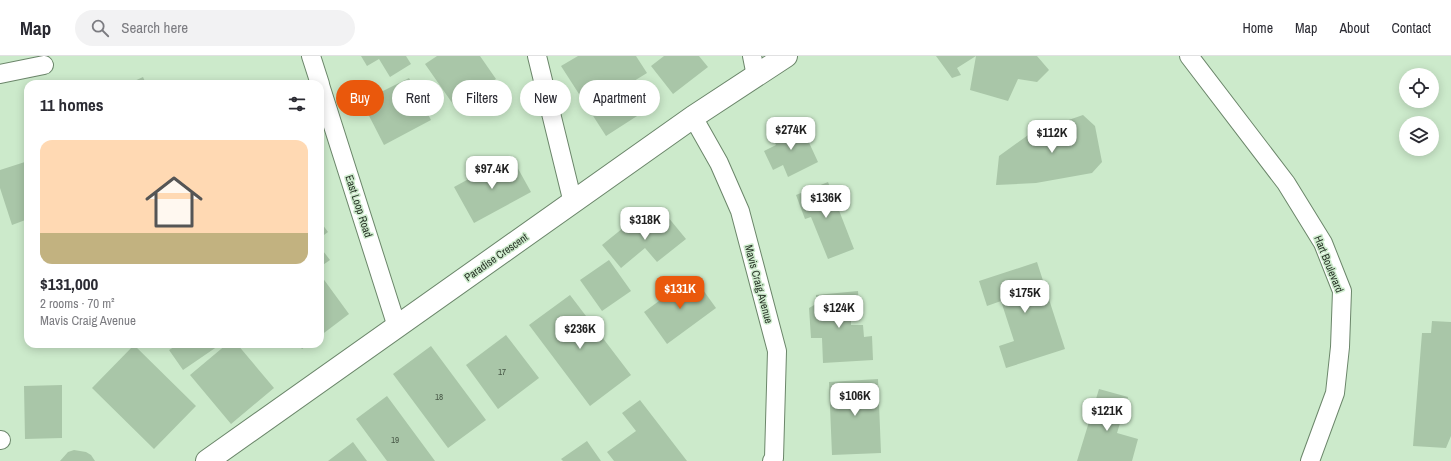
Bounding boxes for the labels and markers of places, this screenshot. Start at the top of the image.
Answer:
pin: $274K [763,117,819,151]
pin: $112K [1024,120,1080,154]
pin: $97.4K [459,156,525,190]
pin: $136K [798,185,854,219]
pin: $318K [617,207,673,241]
pin: $131K [652,276,708,310]
pin: $175K [997,280,1053,314]
pin: $124K [811,295,867,329]
pin: $236K [552,316,608,350]
pin: $106K [827,383,883,417]
pin: $121K [1079,398,1135,432]

